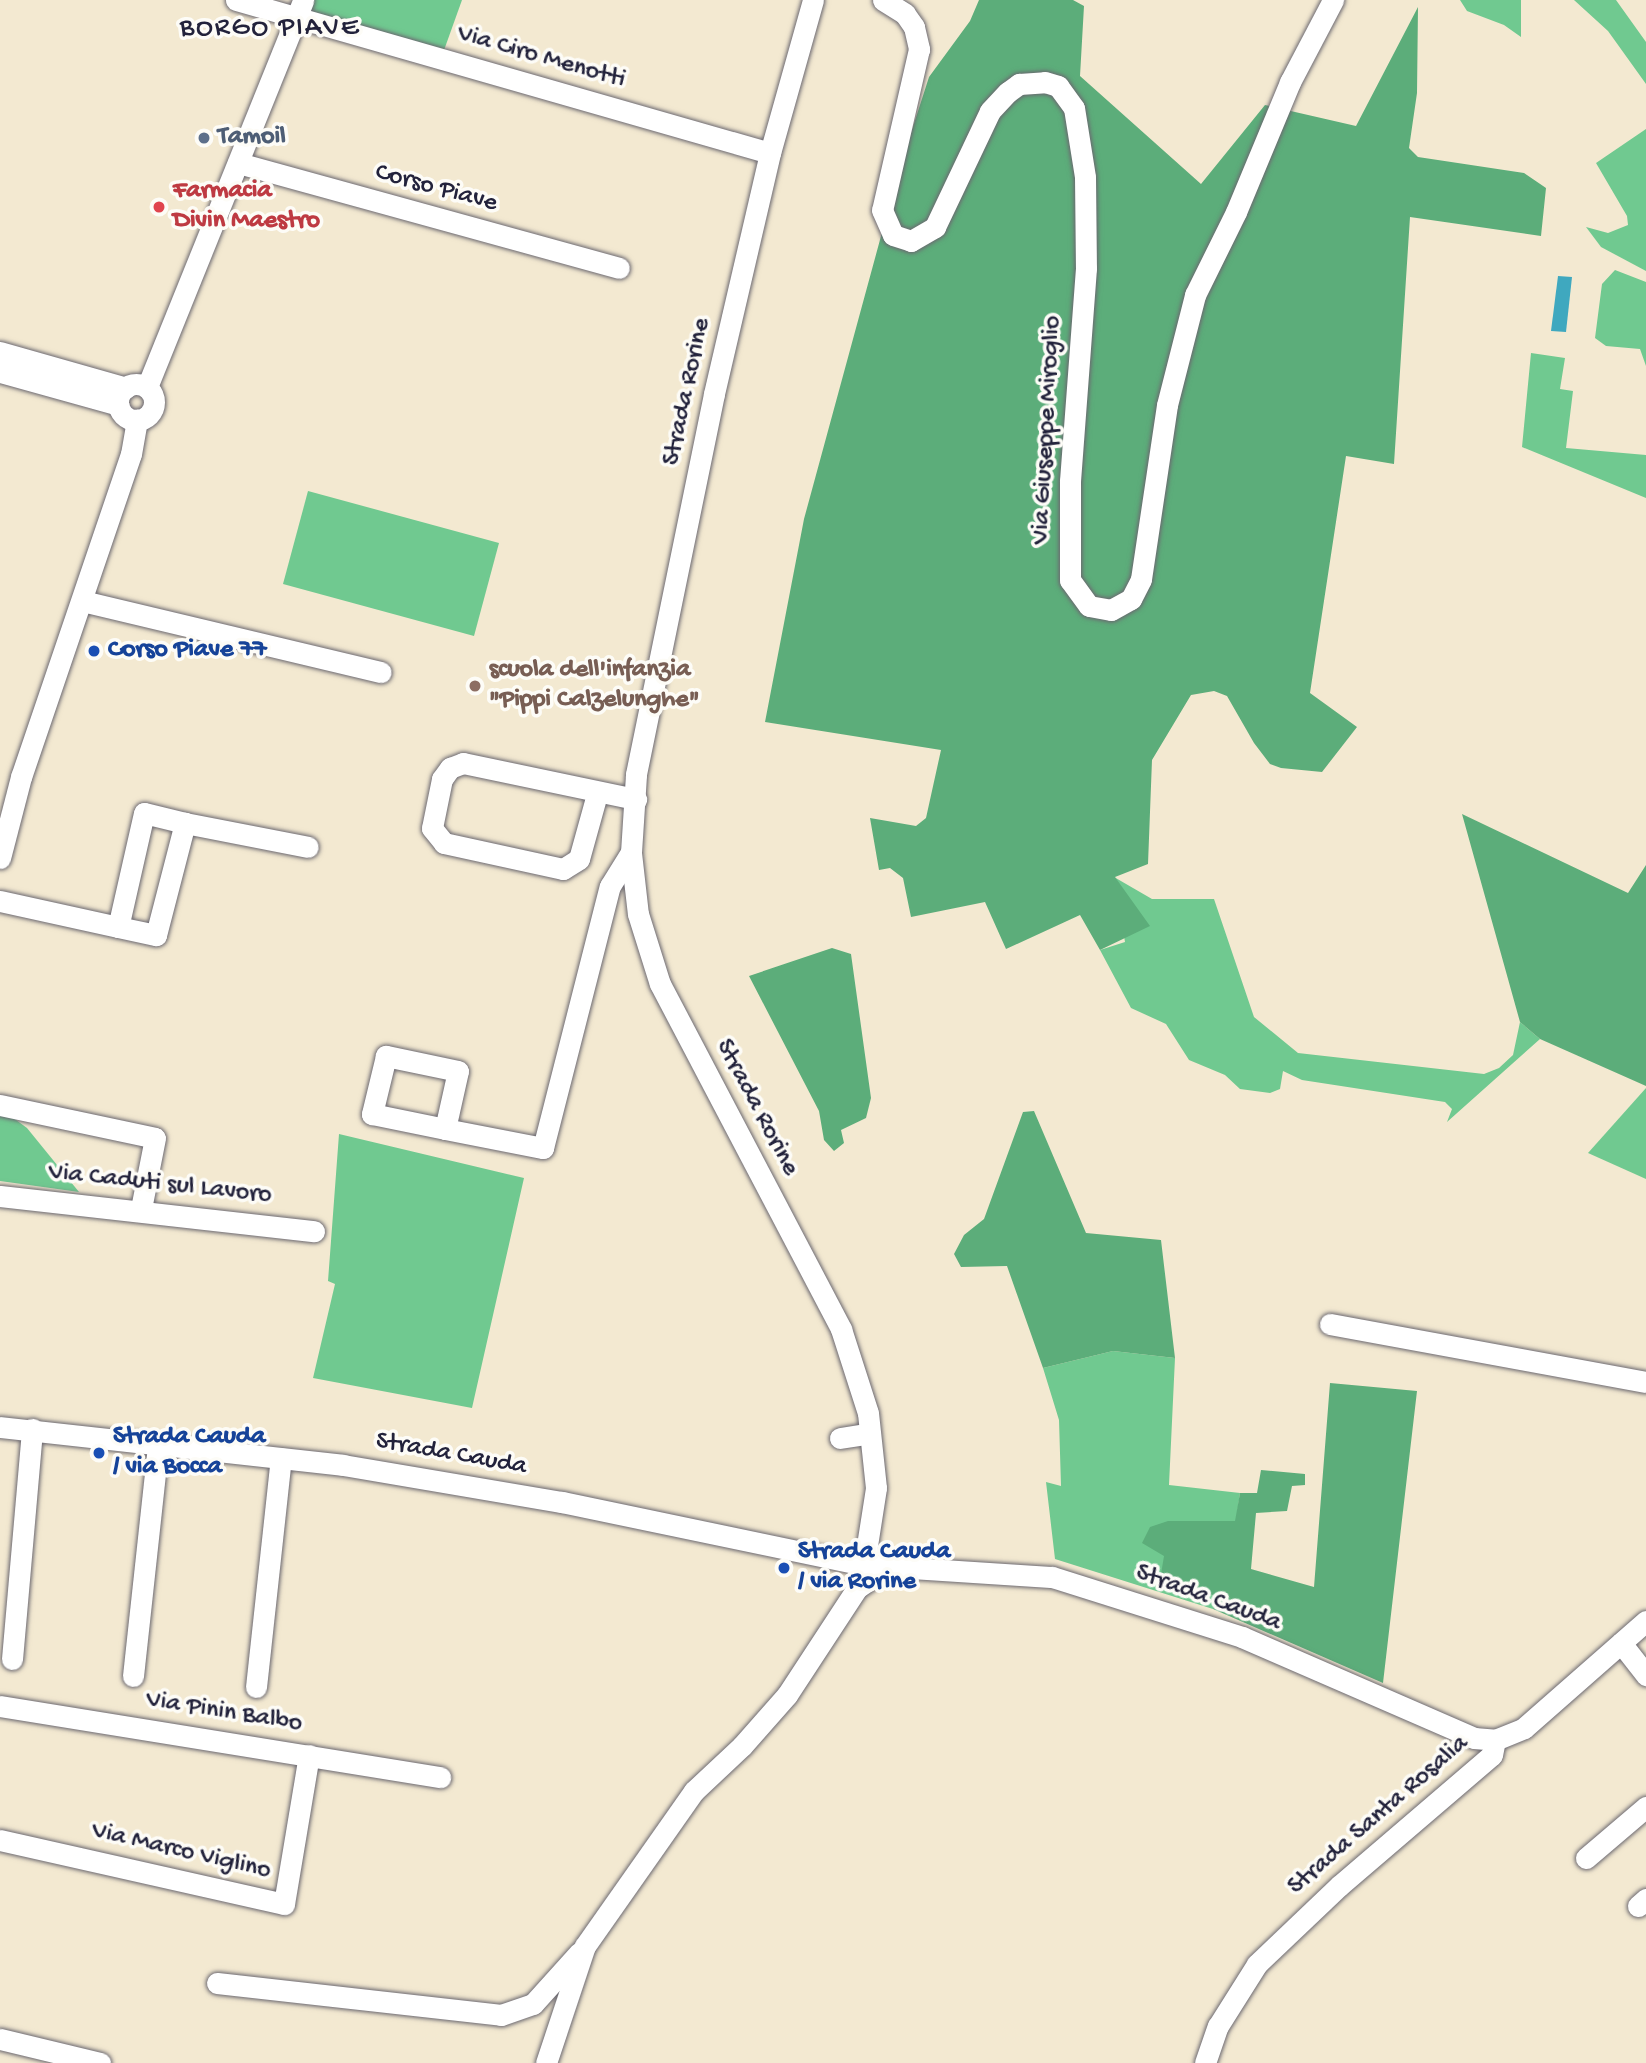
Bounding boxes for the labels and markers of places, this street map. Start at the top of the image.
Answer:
place label: Tamoil [218,122,286,154]
marker: Tamoil [196,130,212,146]
place label: Farmacia Divin Maestro [173,176,320,238]
marker: Farmacia Divin Maestro [151,199,167,215]
place label: Corso Piave 77 [108,635,267,667]
marker: Corso Piave 77 [86,643,102,659]
place label: scuola dell'infanzia "Pippi Calzelunghe" [489,655,700,716]
marker: scuola dell'infanzia "Pippi Calzelunghe" [467,678,483,694]
place label: Strada Cauda / via Bocca [113,1422,266,1484]
marker: Strada Cauda / via Bocca [91,1445,107,1461]
place label: Strada Cauda / via Rorine [798,1537,951,1598]
marker: Strada Cauda / via Rorine [776,1560,792,1576]

